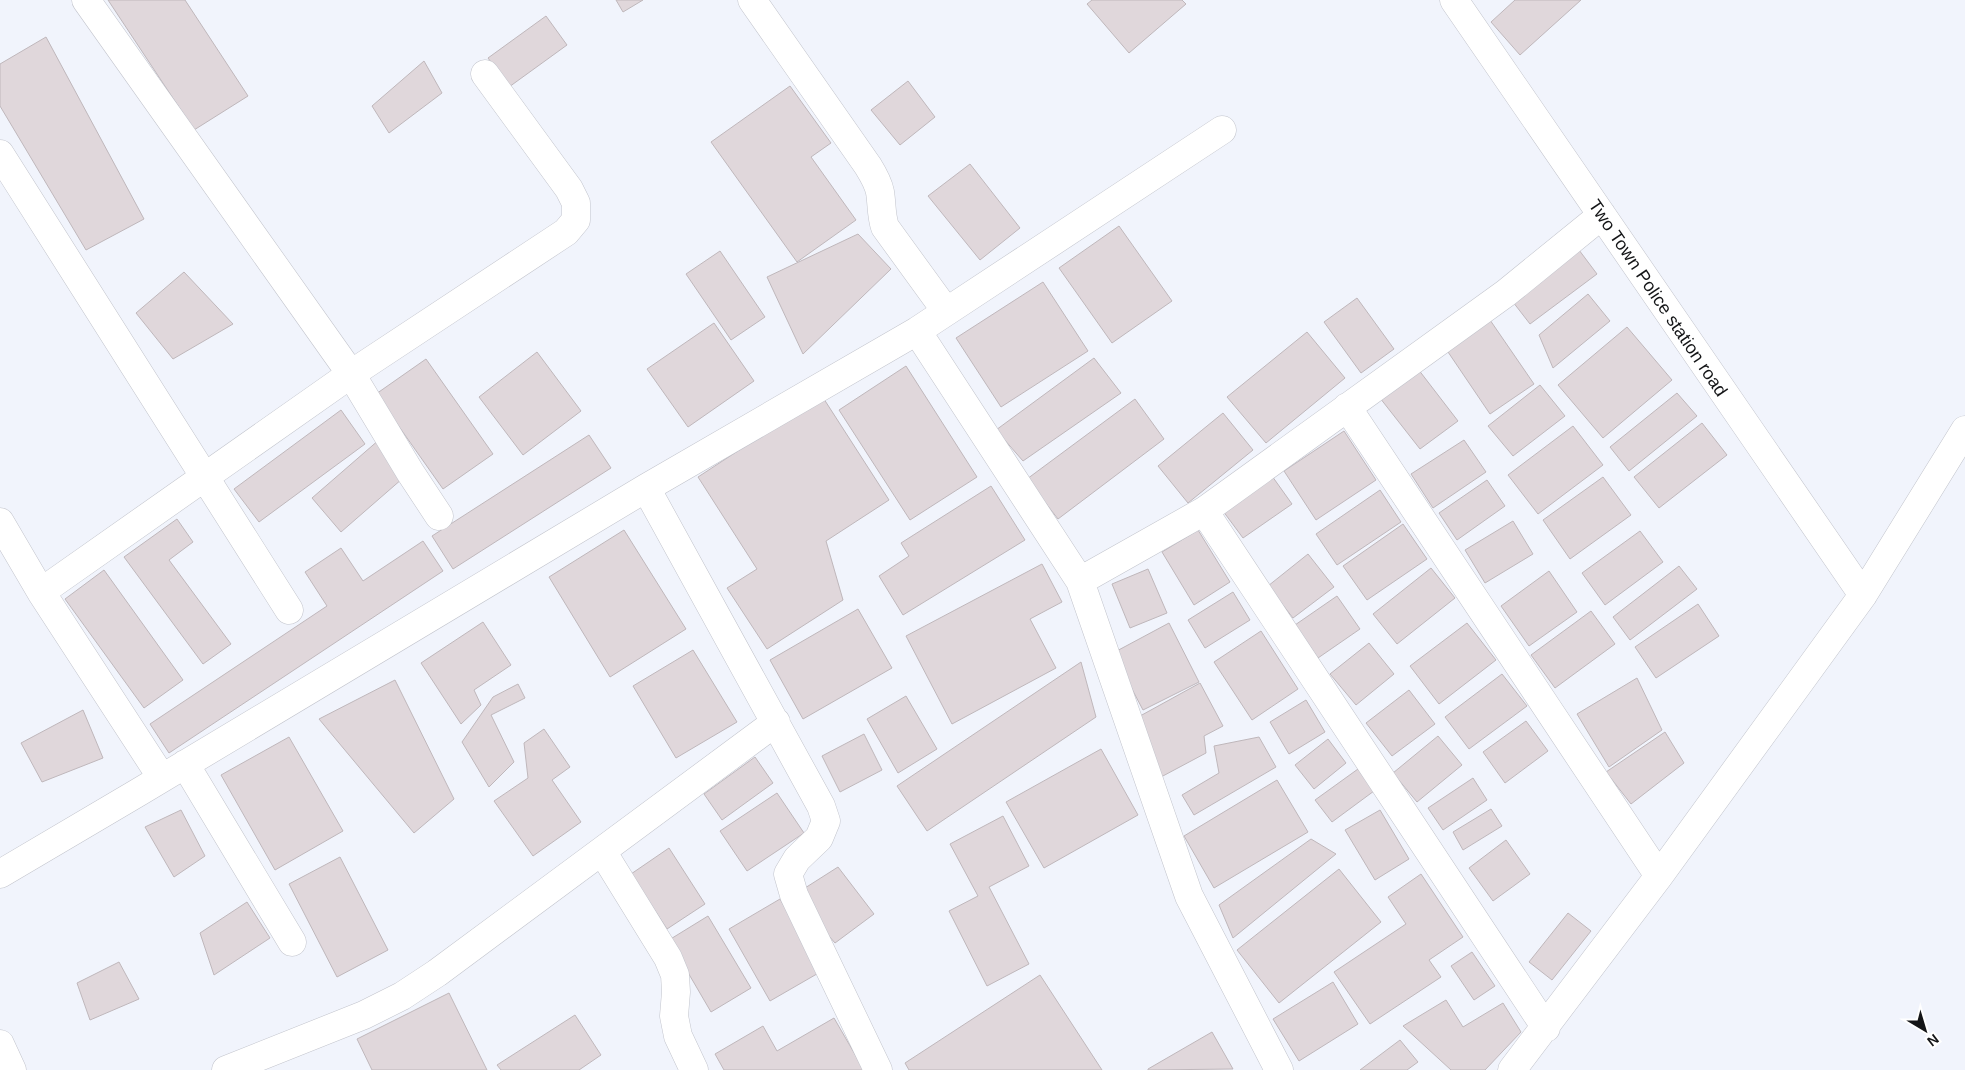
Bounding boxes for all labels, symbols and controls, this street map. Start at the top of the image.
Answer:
street label: Two Town Police station road [1585,196,1731,400]
north arrow [1900,1005,1950,1055]
text: N [1924,1031,1942,1050]

